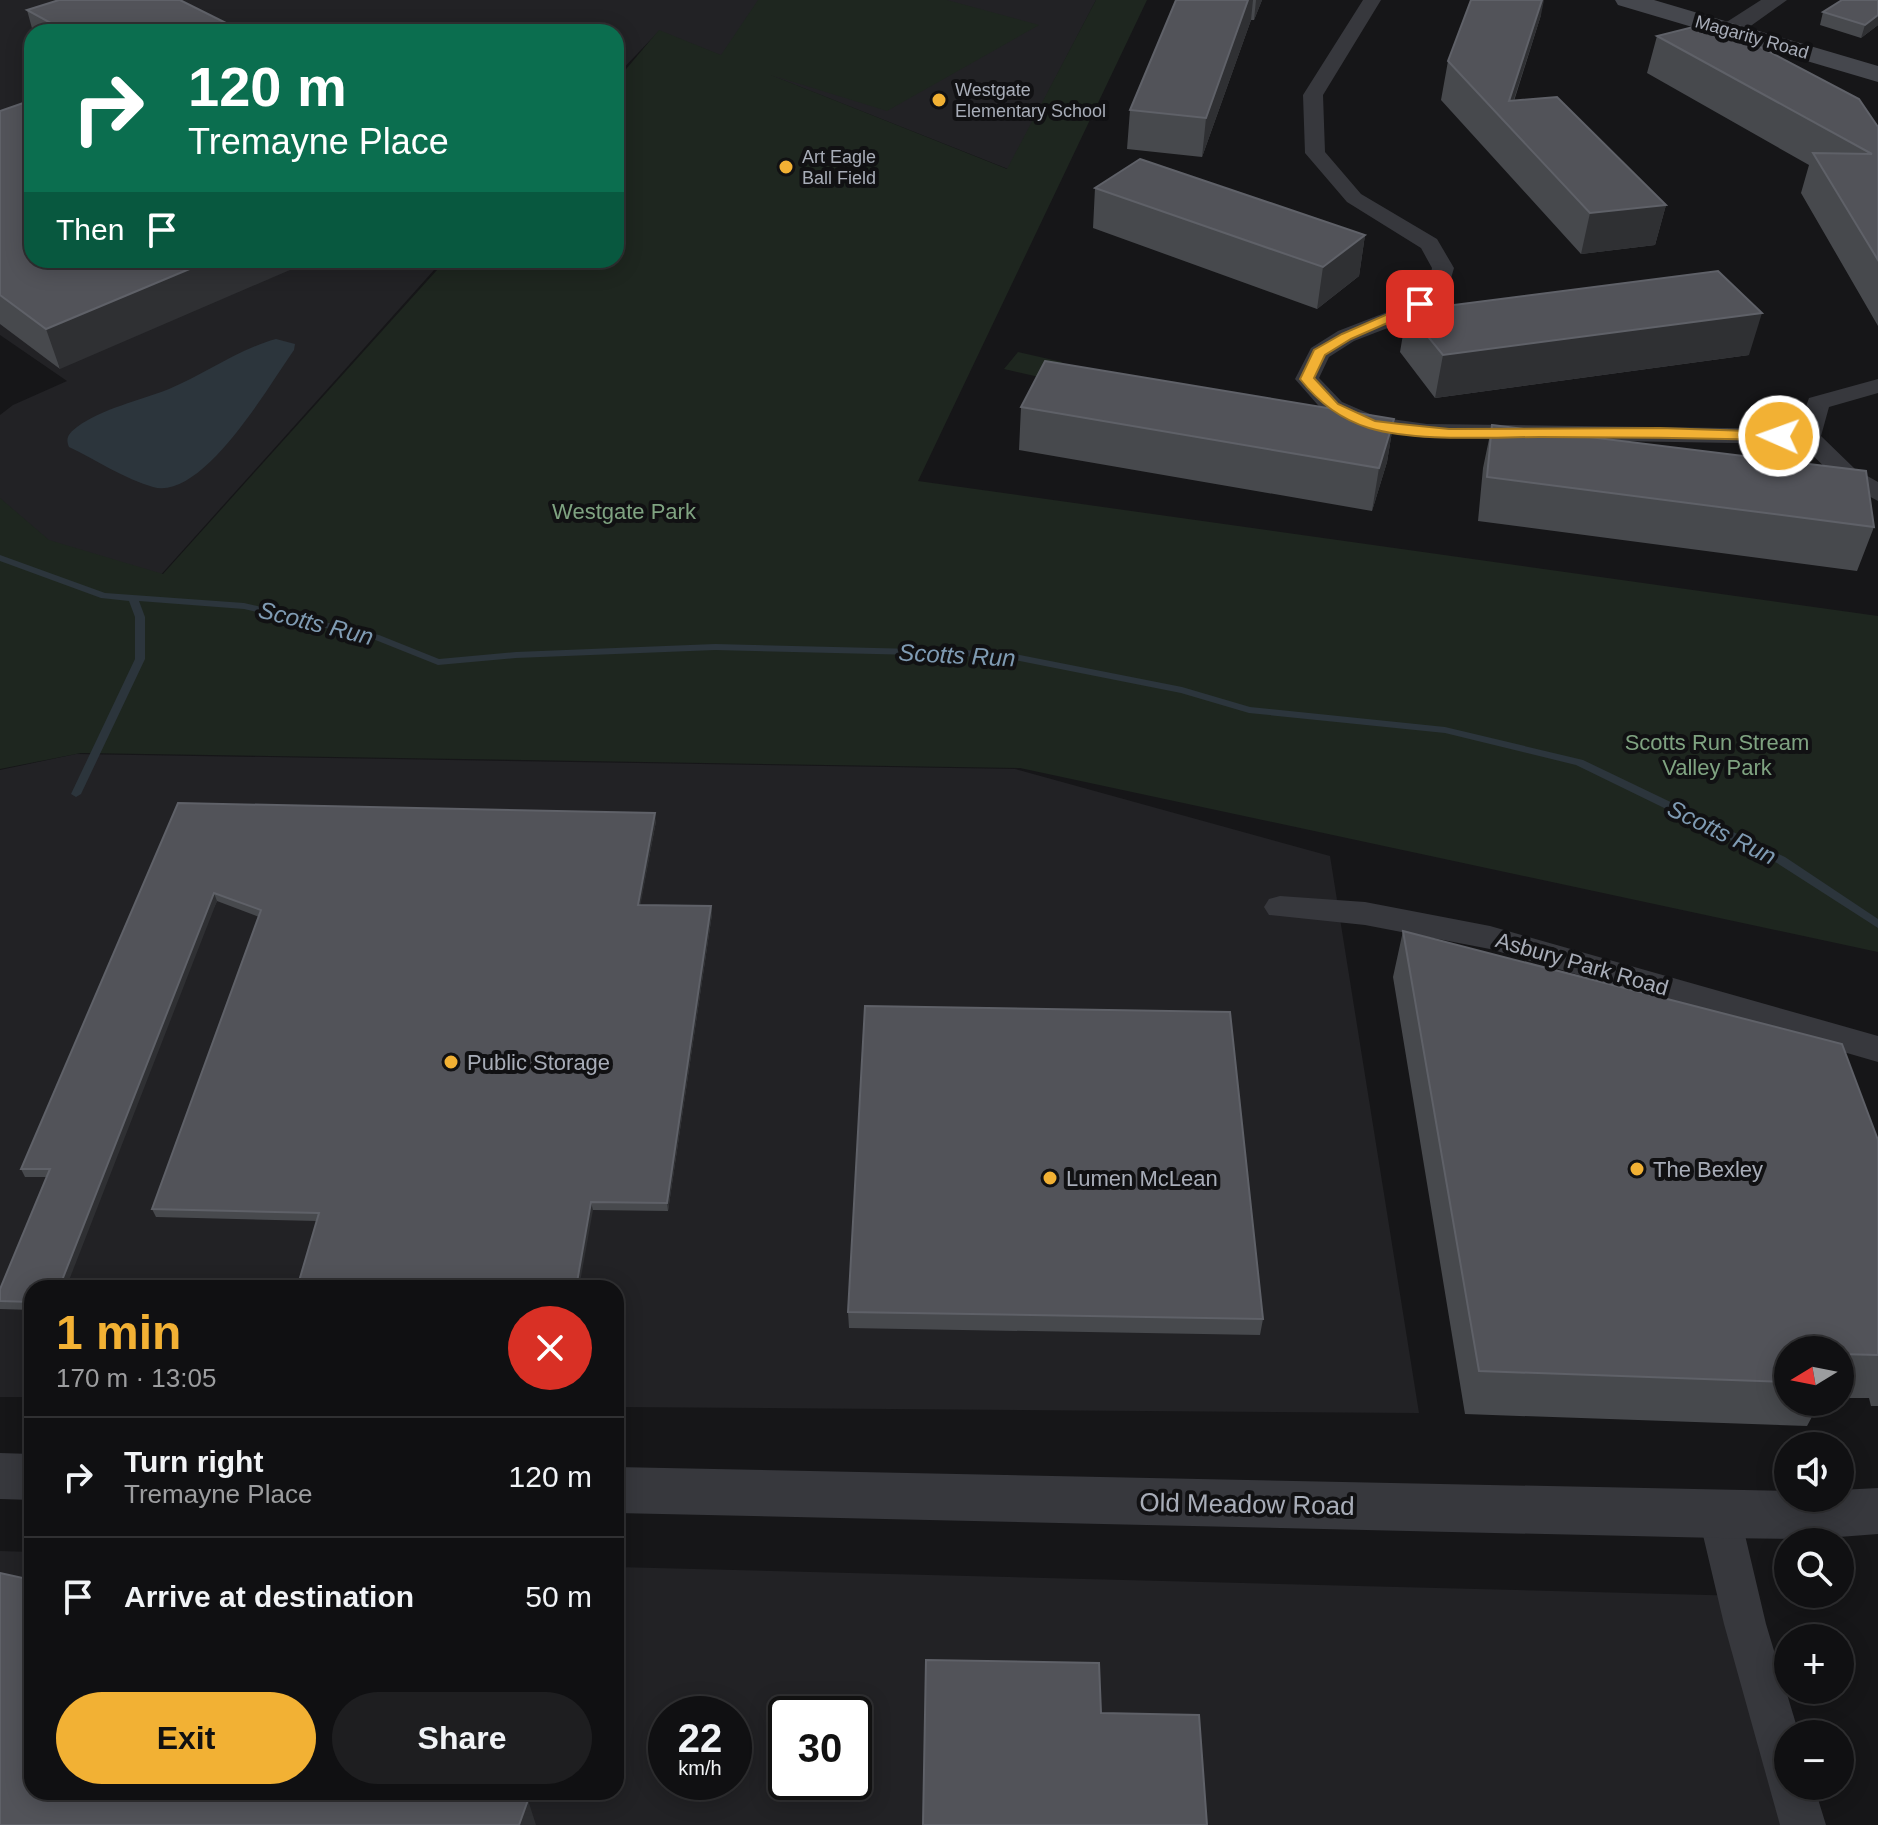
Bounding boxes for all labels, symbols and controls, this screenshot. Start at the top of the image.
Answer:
street label: Magarity Road [1693,11,1811,63]
text: 120 m [188,55,347,118]
icon: right [56,56,160,160]
place label: Westgate Elementary School [955,80,1106,121]
marker: Westgate Elementary School [930,91,948,109]
text: Tremayne Place [188,121,449,162]
place label: Art Eagle Ball Field [802,147,876,188]
marker: Art Eagle Ball Field [777,158,795,176]
icon: arrive [140,208,184,252]
text: Then [56,213,124,246]
pin [1386,270,1454,338]
icon: arrive [1398,282,1442,326]
position arrow [1737,394,1821,478]
park label: Westgate Park [552,499,697,524]
water label: Scotts Run [256,596,376,650]
water label: Scotts Run [898,638,1016,672]
park label: Scotts Run Stream Valley Park [1625,730,1809,780]
water label: Scotts Run [1663,794,1781,870]
street label: Asbury Park Road [1493,927,1671,1001]
place label: Public Storage [467,1050,610,1075]
marker: Public Storage [442,1053,460,1071]
place label: The Bexley [1653,1157,1763,1182]
marker: The Bexley [1628,1160,1646,1178]
place label: Lumen McLean [1066,1166,1218,1191]
marker: Lumen McLean [1041,1169,1059,1187]
text: 1 min [56,1306,181,1359]
button: close [508,1306,592,1390]
north arrow [1774,1336,1854,1416]
map controls [1774,1336,1854,1800]
text: 170 m · 13:05 [56,1363,216,1393]
button: sound [1774,1432,1854,1512]
text: Turn right [124,1445,263,1478]
icon: right [56,1455,100,1499]
text: 120 m [509,1460,592,1493]
text: Tremayne Place [124,1479,312,1509]
street label: Old Meadow Road [1139,1487,1355,1521]
button: search [1774,1528,1854,1608]
icon: arrive [56,1575,100,1619]
text: Arrive at destination [124,1580,414,1613]
text: 50 m [525,1580,592,1613]
button: + [1774,1624,1854,1704]
button: Exit [56,1692,316,1784]
button: Share [332,1692,592,1784]
speed limit sign: 30 [768,1696,872,1800]
text: 22 [678,1716,722,1760]
button: − [1774,1720,1854,1800]
text: km/h [678,1757,722,1779]

